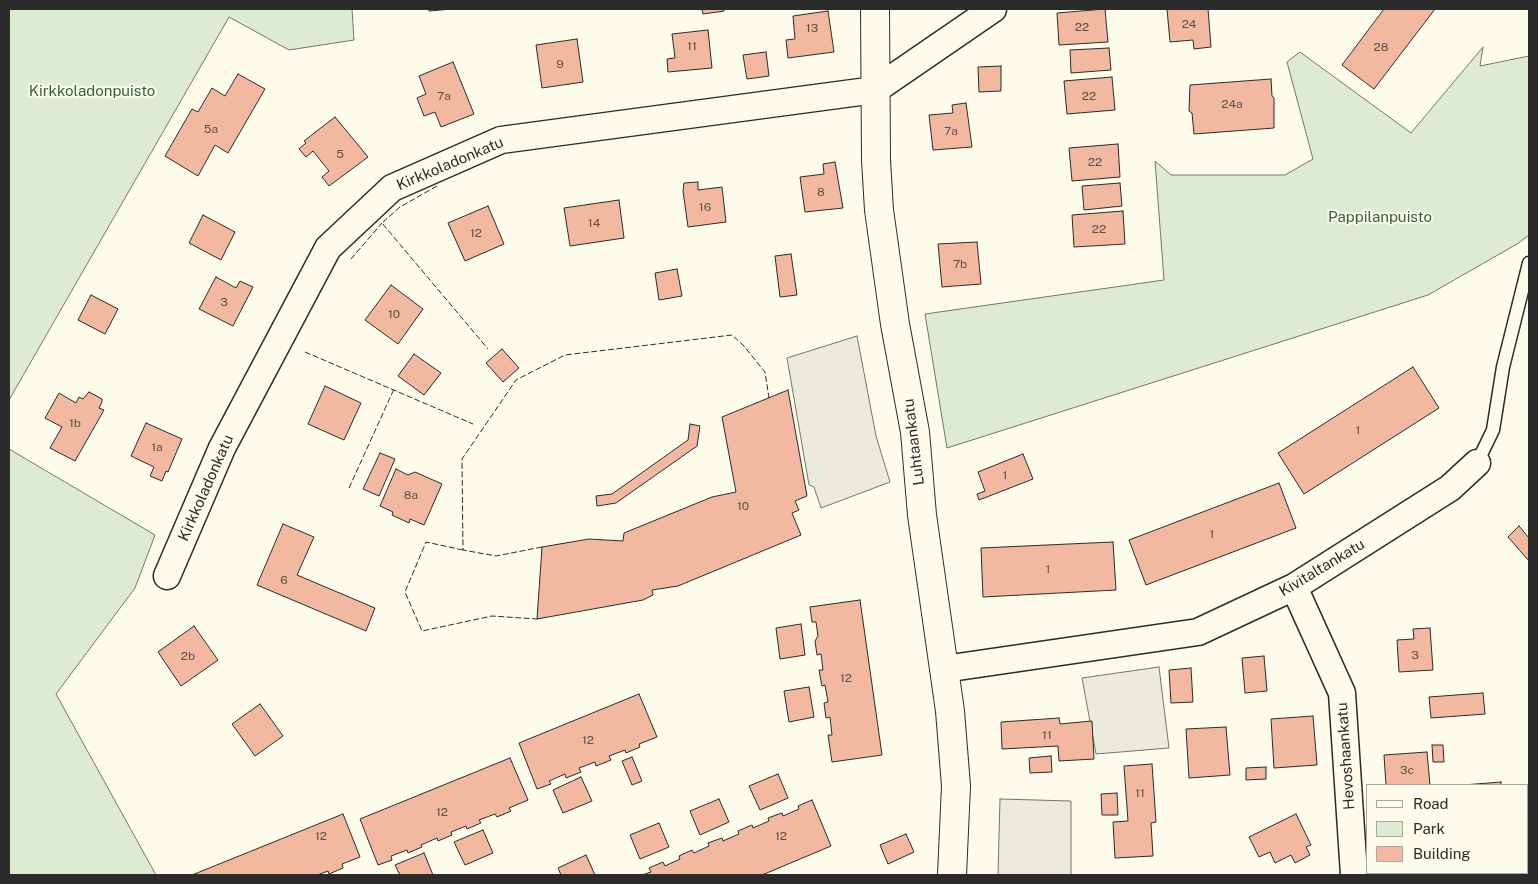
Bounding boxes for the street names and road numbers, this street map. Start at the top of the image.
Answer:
street label: Kirkkoladonkatu [394,133,506,195]
street label: Luhtaankatu [900,397,928,487]
street label: Kirkkoladonkatu [175,432,237,544]
street label: Kivitaltankatu [1276,535,1368,601]
street label: Hevoshaankatu [1333,702,1359,810]

